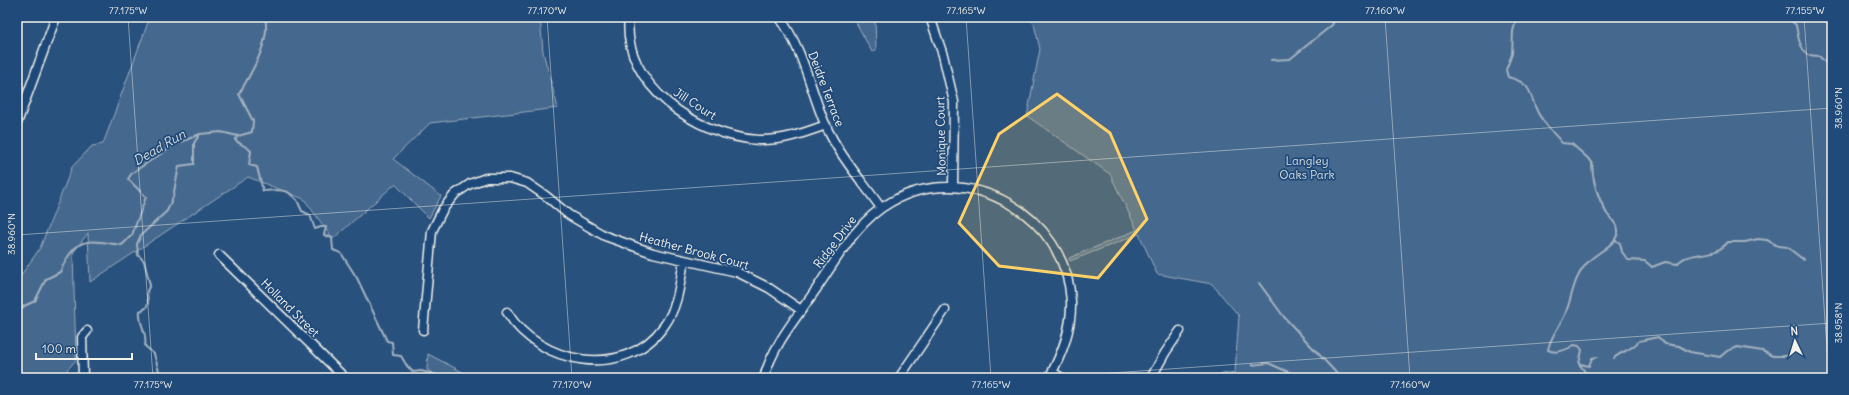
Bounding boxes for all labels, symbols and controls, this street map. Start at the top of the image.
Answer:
text: 77.175°W [109,4,147,17]
text: 77.170°W [527,4,567,17]
text: 77.165°W [946,4,986,17]
text: 77.160°W [1365,4,1405,17]
text: 77.155°W [1785,4,1825,17]
street label: Deidre Terrace [805,49,848,129]
street label: Jill Court [671,84,719,123]
text: 38.960°N [1832,87,1845,129]
street label: Monique Court [932,96,949,176]
water label: Dead Run [130,125,189,169]
park label: Langley Oaks Park [1279,153,1335,182]
text: 38.960°N [5,213,18,255]
street label: Ridge Drive [810,213,859,271]
street label: Heather Brook Court [638,229,750,272]
street label: Holland Street [258,275,323,340]
text: 38.958°N [1832,302,1845,344]
north arrow [1775,321,1815,361]
text: N [1790,324,1799,338]
scale bar [36,335,132,361]
text: 100 m [42,341,76,356]
text: 77.175°W [134,378,172,391]
text: 77.170°W [552,378,592,391]
text: 77.165°W [971,378,1011,391]
text: 77.160°W [1390,378,1430,391]

